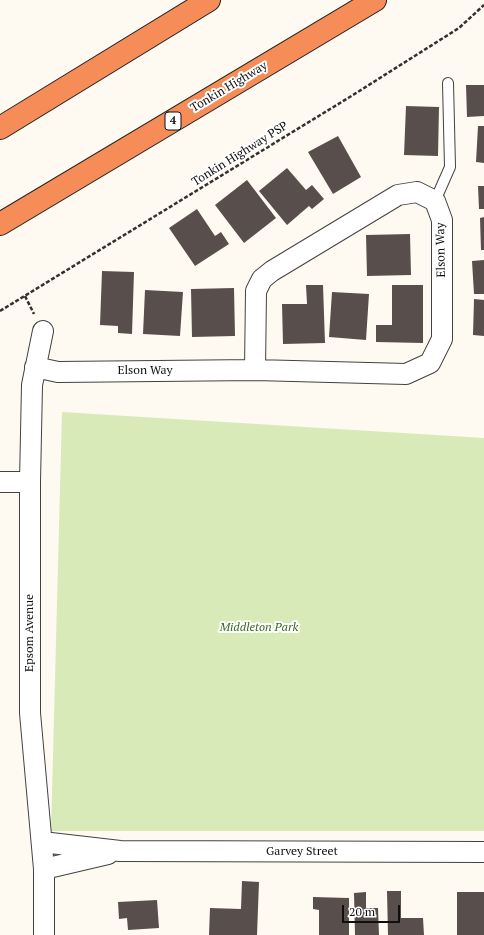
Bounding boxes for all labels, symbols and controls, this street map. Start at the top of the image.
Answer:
street label: Tonkin Highway [188,58,270,116]
road number: 4 [165,112,181,130]
street label: Tonkin Highway PSP [189,119,291,189]
street label: Elson Way [433,222,449,278]
street label: Elson Way [117,364,173,378]
street label: Epsom Avenue [23,594,37,672]
park label: Middleton Park [220,621,298,635]
street label: Garvey Street [266,845,338,859]
scale bar [344,897,402,923]
text: 20 m [349,904,375,919]

